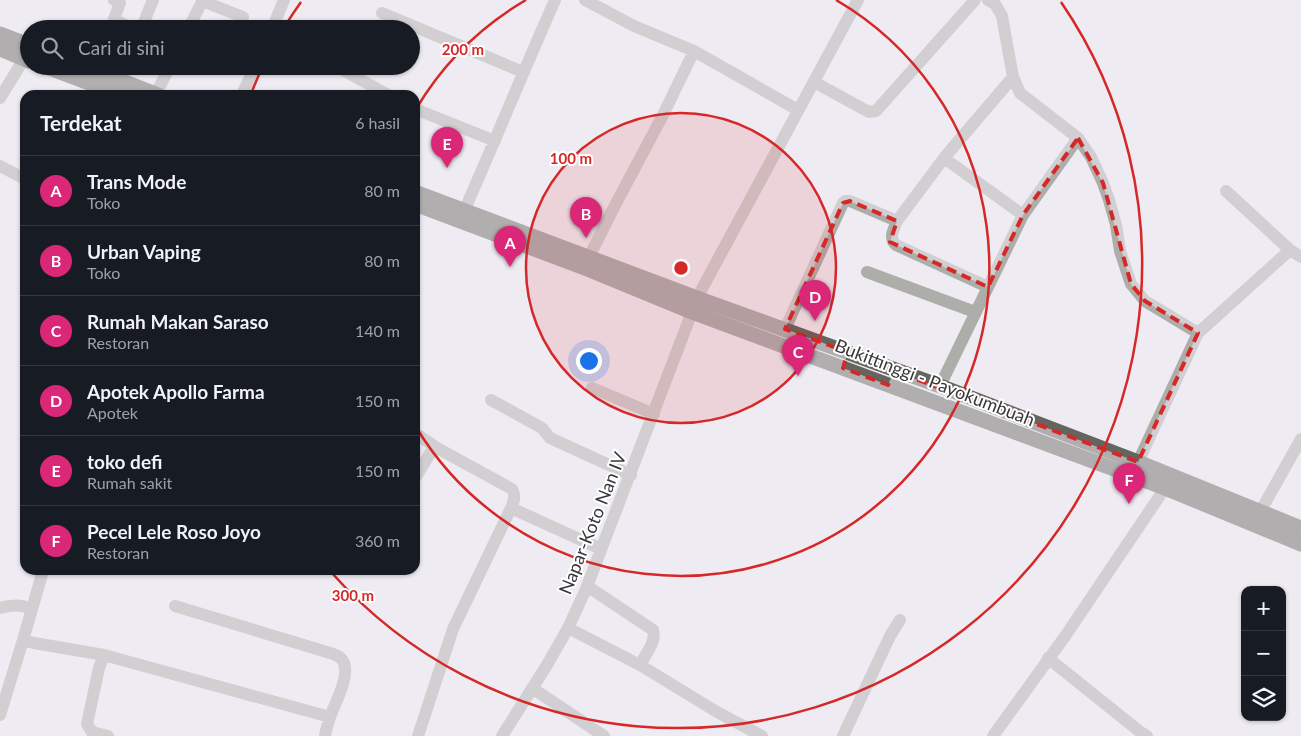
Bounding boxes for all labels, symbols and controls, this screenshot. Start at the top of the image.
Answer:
search box [20,20,420,75]
icon: search [38,34,66,62]
text: Cari di sini [78,36,165,59]
text: 200 m [442,40,484,58]
text: Terdekat [40,110,122,135]
text: 6 hasil [355,113,400,132]
pin: E [431,127,463,168]
text: 100 m [550,149,592,167]
text: Trans Mode [87,170,186,193]
text: A [50,181,62,200]
text: 80 m [364,181,400,200]
text: Toko [87,193,120,212]
pin: B [570,197,602,238]
pin: A [494,226,526,267]
text: Urban Vaping [87,240,201,263]
text: B [51,251,61,270]
text: 80 m [364,251,400,270]
centre of rings [672,259,690,277]
text: Toko [87,263,120,282]
pin: D [799,280,831,321]
text: Rumah Makan Saraso [87,310,269,333]
text: C [51,321,61,340]
text: 140 m [355,321,400,340]
text: Restoran [87,333,149,352]
street label: Bukittinggi - Payokumbuah [832,334,1038,430]
pin: C [782,335,814,376]
your location [576,348,602,374]
text: Apotek Apollo Farma [87,380,265,403]
text: D [50,391,62,410]
text: 150 m [355,391,400,410]
text: Apotek [87,403,138,422]
street label: Napar-Koto Nan IV [553,448,631,597]
text: toko defi [87,450,162,473]
text: E [51,461,61,480]
text: 150 m [355,461,400,480]
pin: F [1113,463,1145,504]
text: Rumah sakit [87,473,172,492]
text: Pecel Lele Roso Joyo [87,520,261,543]
text: F [51,531,61,550]
text: 360 m [355,531,400,550]
text: Restoran [87,543,149,562]
text: 300 m [332,586,374,604]
map controls [1241,586,1286,721]
button: + [1241,586,1286,631]
button: − [1241,631,1286,676]
button: layers [1241,676,1286,721]

